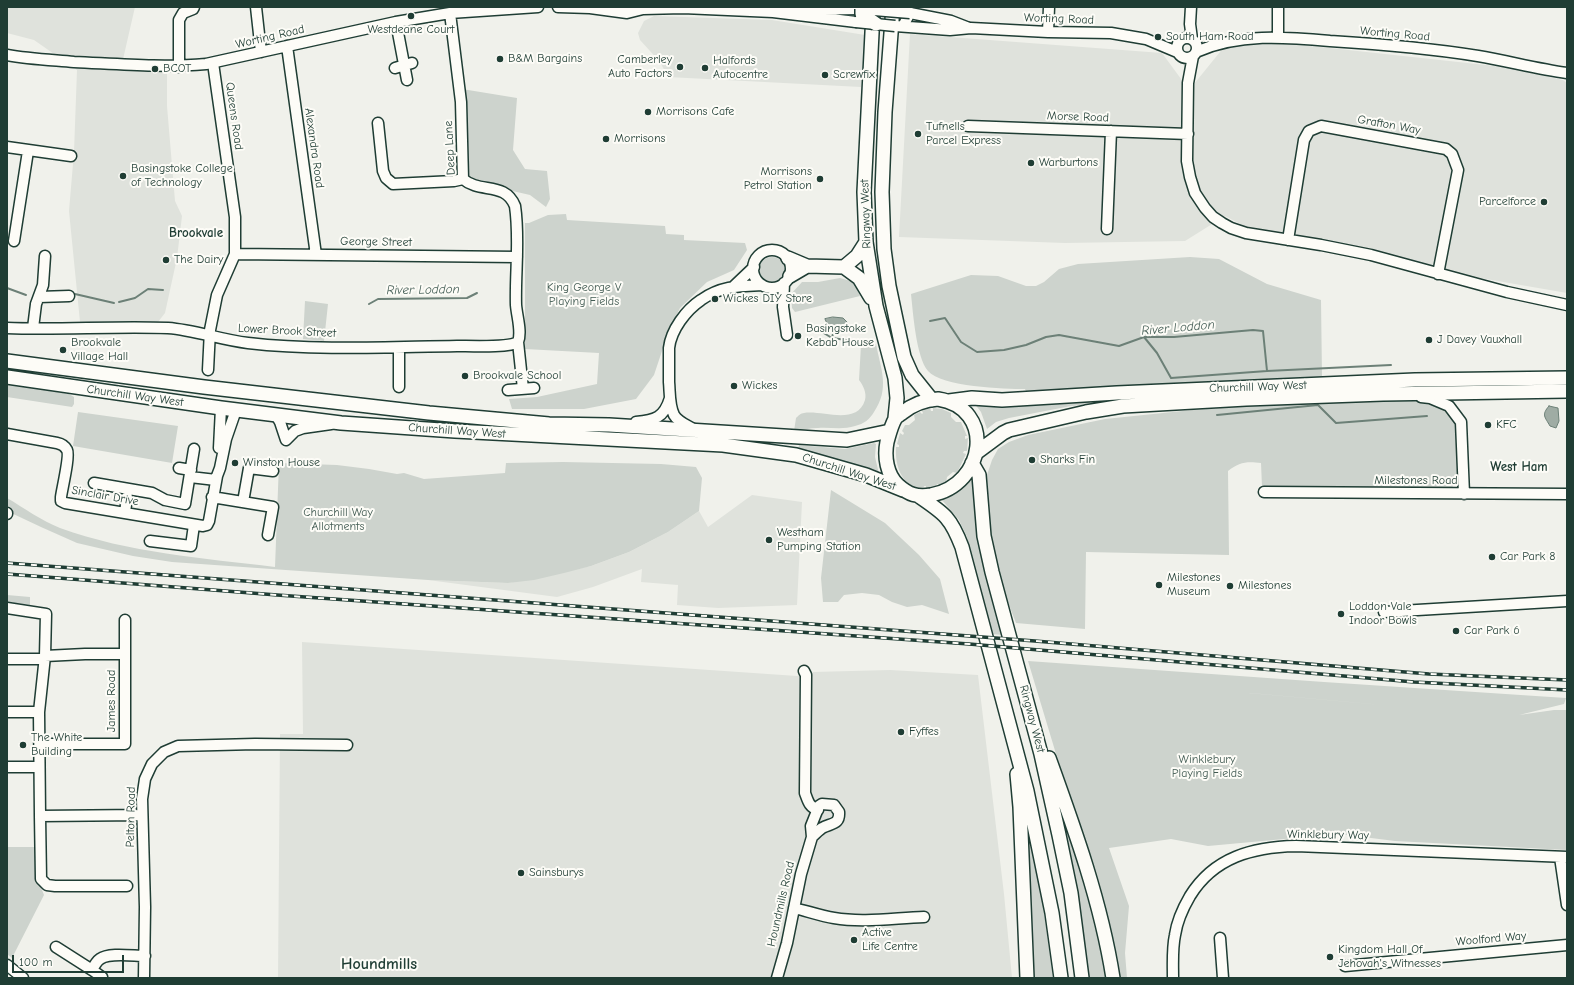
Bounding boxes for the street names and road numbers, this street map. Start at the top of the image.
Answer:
street label: Worting Road [1024,11,1094,27]
street label: Worting Road [234,22,306,52]
street label: Worting Road [1359,24,1431,44]
street label: Queens Road [222,81,246,151]
street label: Alexandra Road [301,107,327,189]
street label: Morse Road [1047,109,1109,125]
street label: Grafton Way [1356,112,1422,138]
street label: Deep Lane [441,120,459,176]
street label: Ringway West [858,179,874,249]
street label: George Street [340,234,412,250]
street label: Lower Brook Street [238,321,336,341]
street label: Churchill Way West [1209,378,1307,396]
street label: Churchill Way West [86,382,184,410]
street label: Churchill Way West [408,420,506,442]
street label: Churchill Way West [800,450,898,494]
street label: Milestones Road [1374,474,1458,488]
street label: Sinclair Drive [70,483,140,509]
street label: James Road [105,670,119,732]
street label: Ringway West [1016,684,1048,754]
street label: Pelton Road [123,786,139,848]
street label: Winklebury Way [1287,827,1369,843]
street label: Houndmills Road [764,860,798,948]
street label: Woolford Way [1455,929,1527,949]

